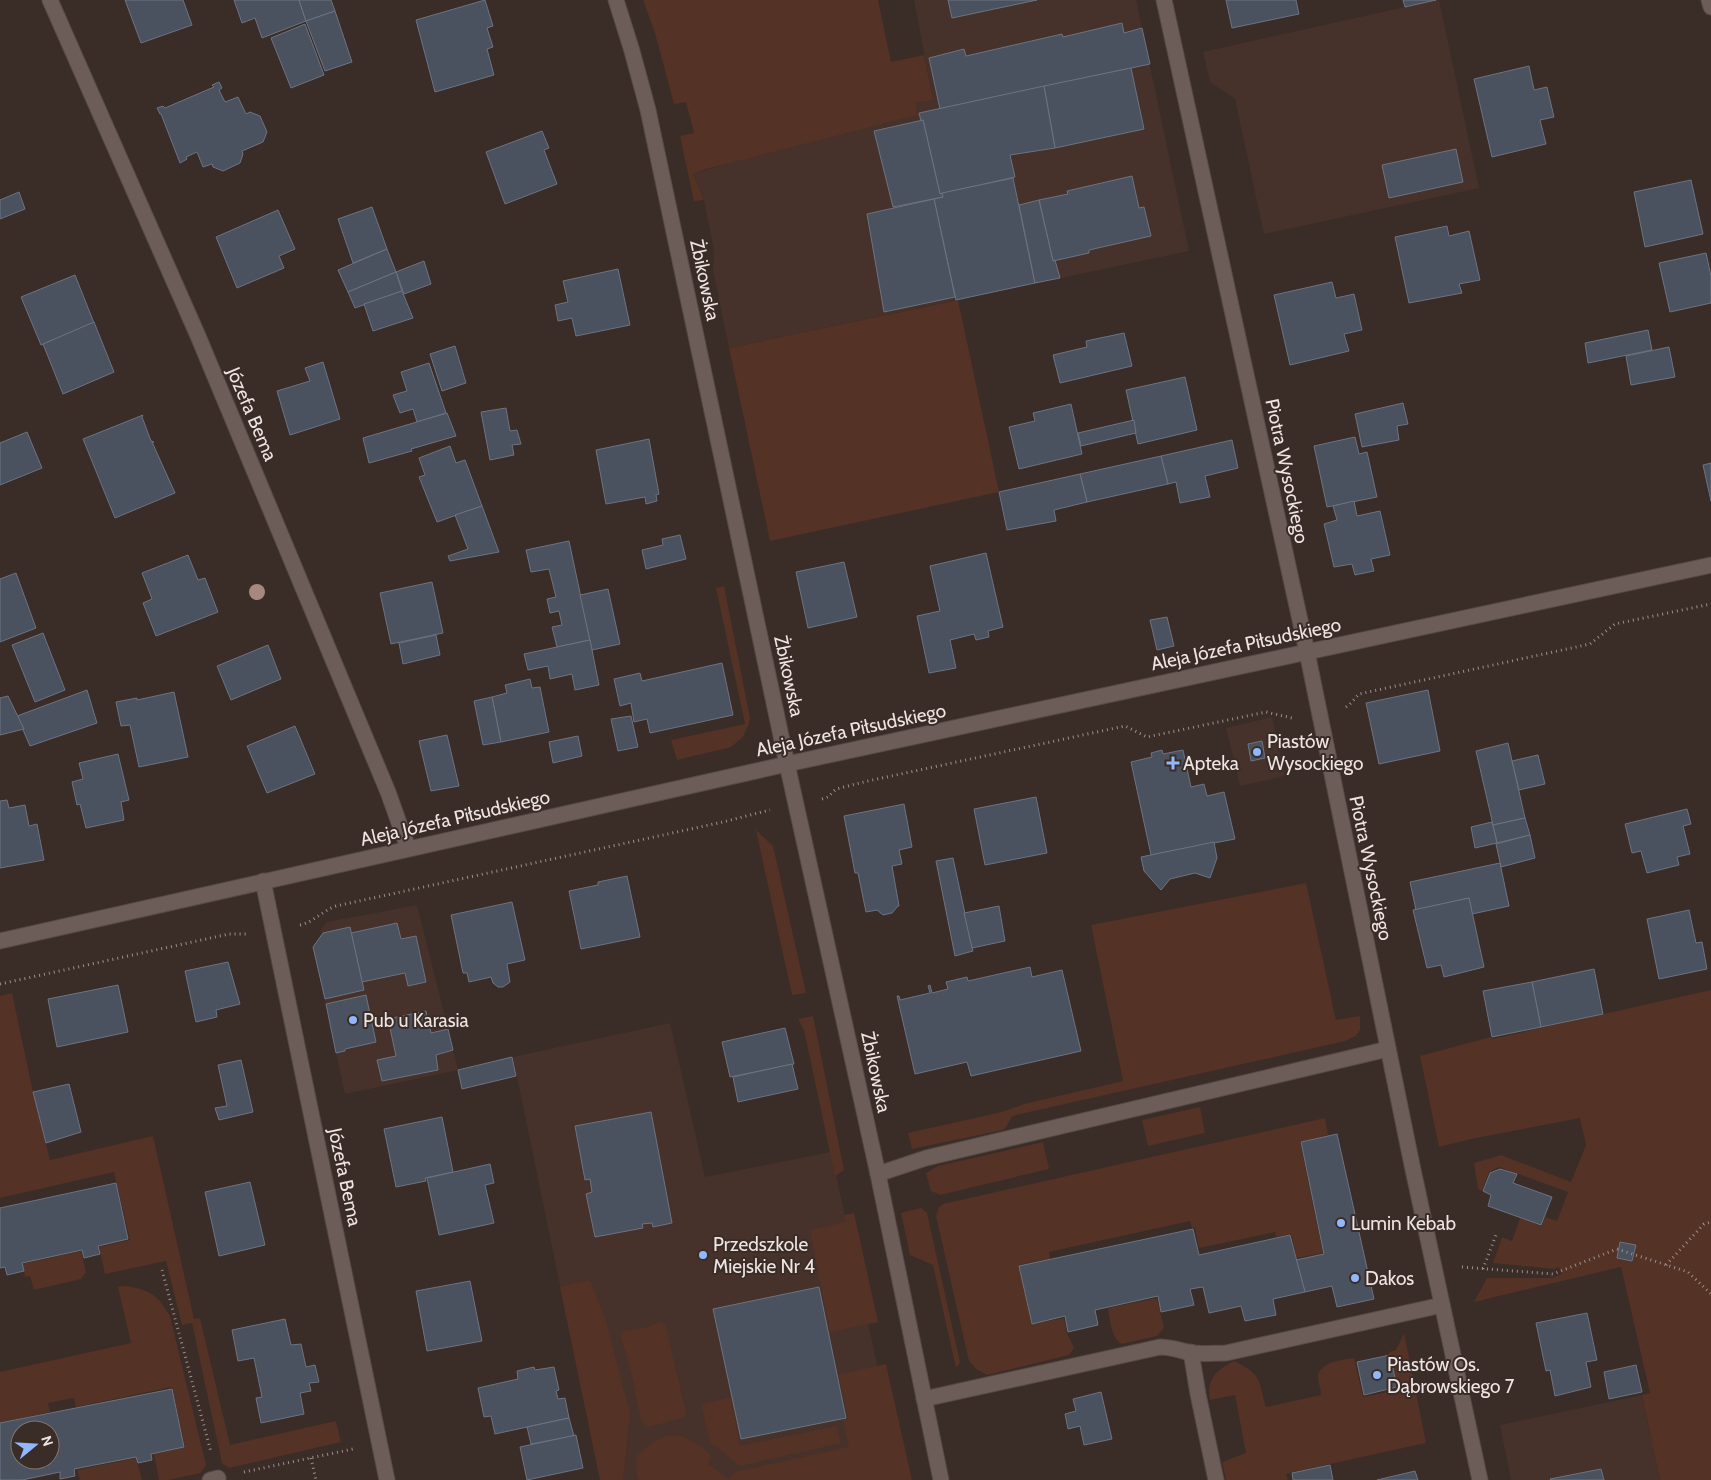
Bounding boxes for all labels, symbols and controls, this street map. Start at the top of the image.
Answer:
street label: Żbikowska [685,237,725,323]
street label: Józefa Bema [222,363,282,464]
street label: Piotra Wysockiego [1260,397,1314,545]
street label: Aleja Józefa Piłsudskiego [1149,613,1343,675]
street label: Żbikowska [769,633,809,719]
street label: Aleja Józefa Piłsudskiego [754,699,948,761]
place label: Piastów Wysockiego [1267,730,1363,775]
marker: Piastów Wysockiego [1251,746,1263,758]
place label: Apteka [1183,752,1239,775]
marker: Apteka [1167,757,1179,769]
street label: Aleja Józefa Piłsudskiego [358,785,552,851]
street label: Piotra Wysockiego [1344,794,1398,942]
place label: Pub u Karasia [363,1009,469,1032]
marker: Pub u Karasia [347,1014,359,1026]
street label: Żbikowska [856,1029,896,1115]
street label: Józefa Bema [323,1125,367,1228]
place label: Lumin Kebab [1351,1212,1456,1235]
marker: Lumin Kebab [1335,1217,1347,1229]
place label: Przedszkole Miejskie Nr 4 [713,1233,815,1278]
marker: Przedszkole Miejskie Nr 4 [697,1249,709,1261]
place label: Dakos [1365,1267,1414,1290]
marker: Dakos [1349,1272,1361,1284]
place label: Piastów Os. Dąbrowskiego 7 [1387,1353,1515,1398]
marker: Piastów Os. Dąbrowskiego 7 [1371,1369,1383,1381]
north arrow [10,1420,60,1470]
text: N [37,1433,57,1448]

